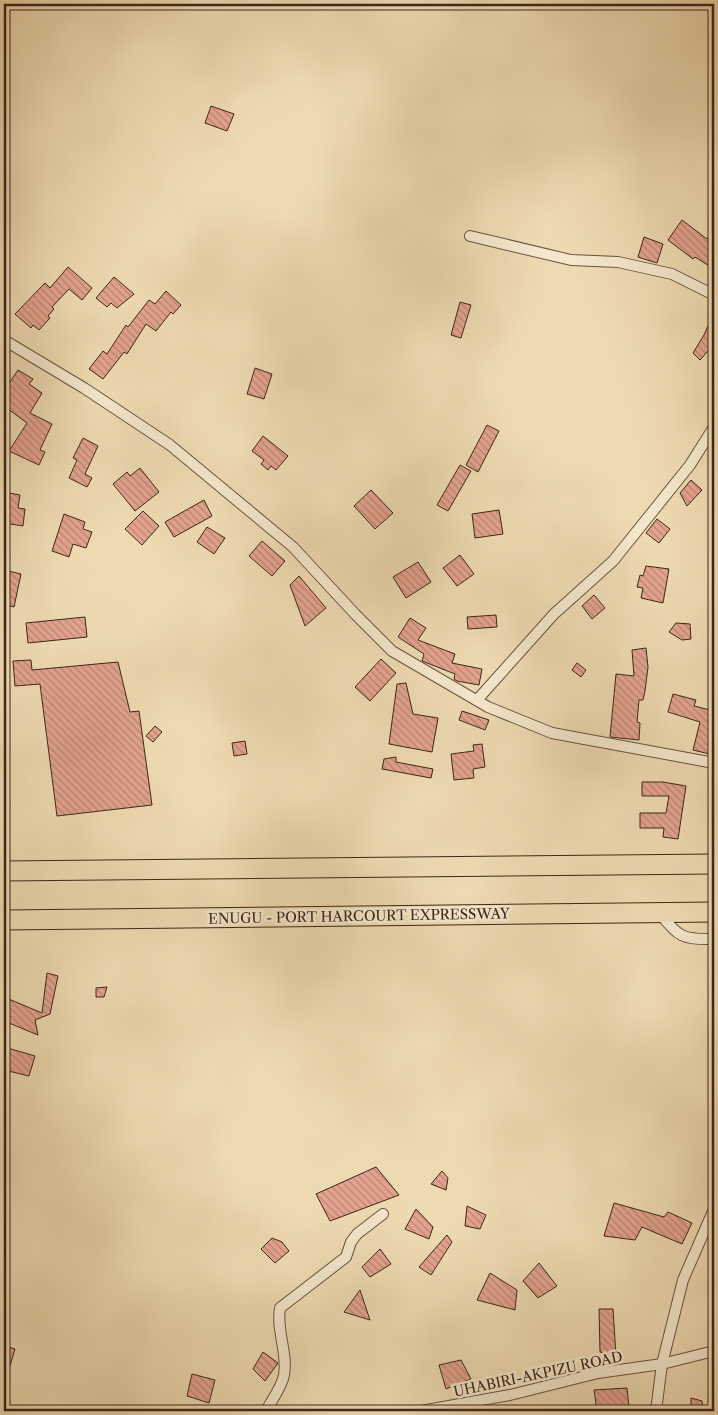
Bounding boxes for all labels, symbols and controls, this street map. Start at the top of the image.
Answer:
street label: ENUGU - PORT HARCOURT EXPRESSWAY [208,904,511,928]
street label: UHABIRI-AKPIZU ROAD [452,1347,624,1401]

